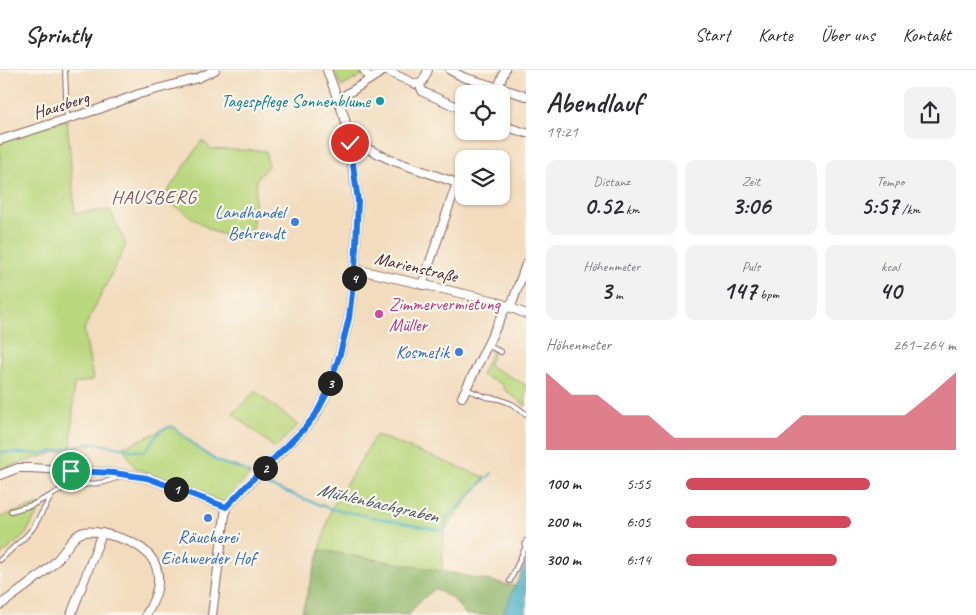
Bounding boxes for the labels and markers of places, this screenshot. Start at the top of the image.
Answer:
place label: Tagespflege Sonnenblume [221,90,371,112]
marker: Tagespflege Sonnenblume [374,95,386,107]
pin [329,122,371,164]
place label: Landhandel Behrendt [215,201,288,244]
marker: Landhandel Behrendt [289,216,301,228]
pin: 4 [342,266,366,290]
place label: Zimmervermietung Müller [389,293,501,336]
marker: Zimmervermietung Müller [373,308,385,320]
place label: Kosmetik [396,341,450,363]
marker: Kosmetik [453,346,465,358]
pin: 3 [318,370,342,396]
pin [50,450,92,492]
pin: 2 [252,456,278,480]
pin: 1 [164,476,188,502]
marker: Räucherei Eichwerder Hof [202,512,214,524]
place label: Räucherei Eichwerder Hof [161,526,259,569]

